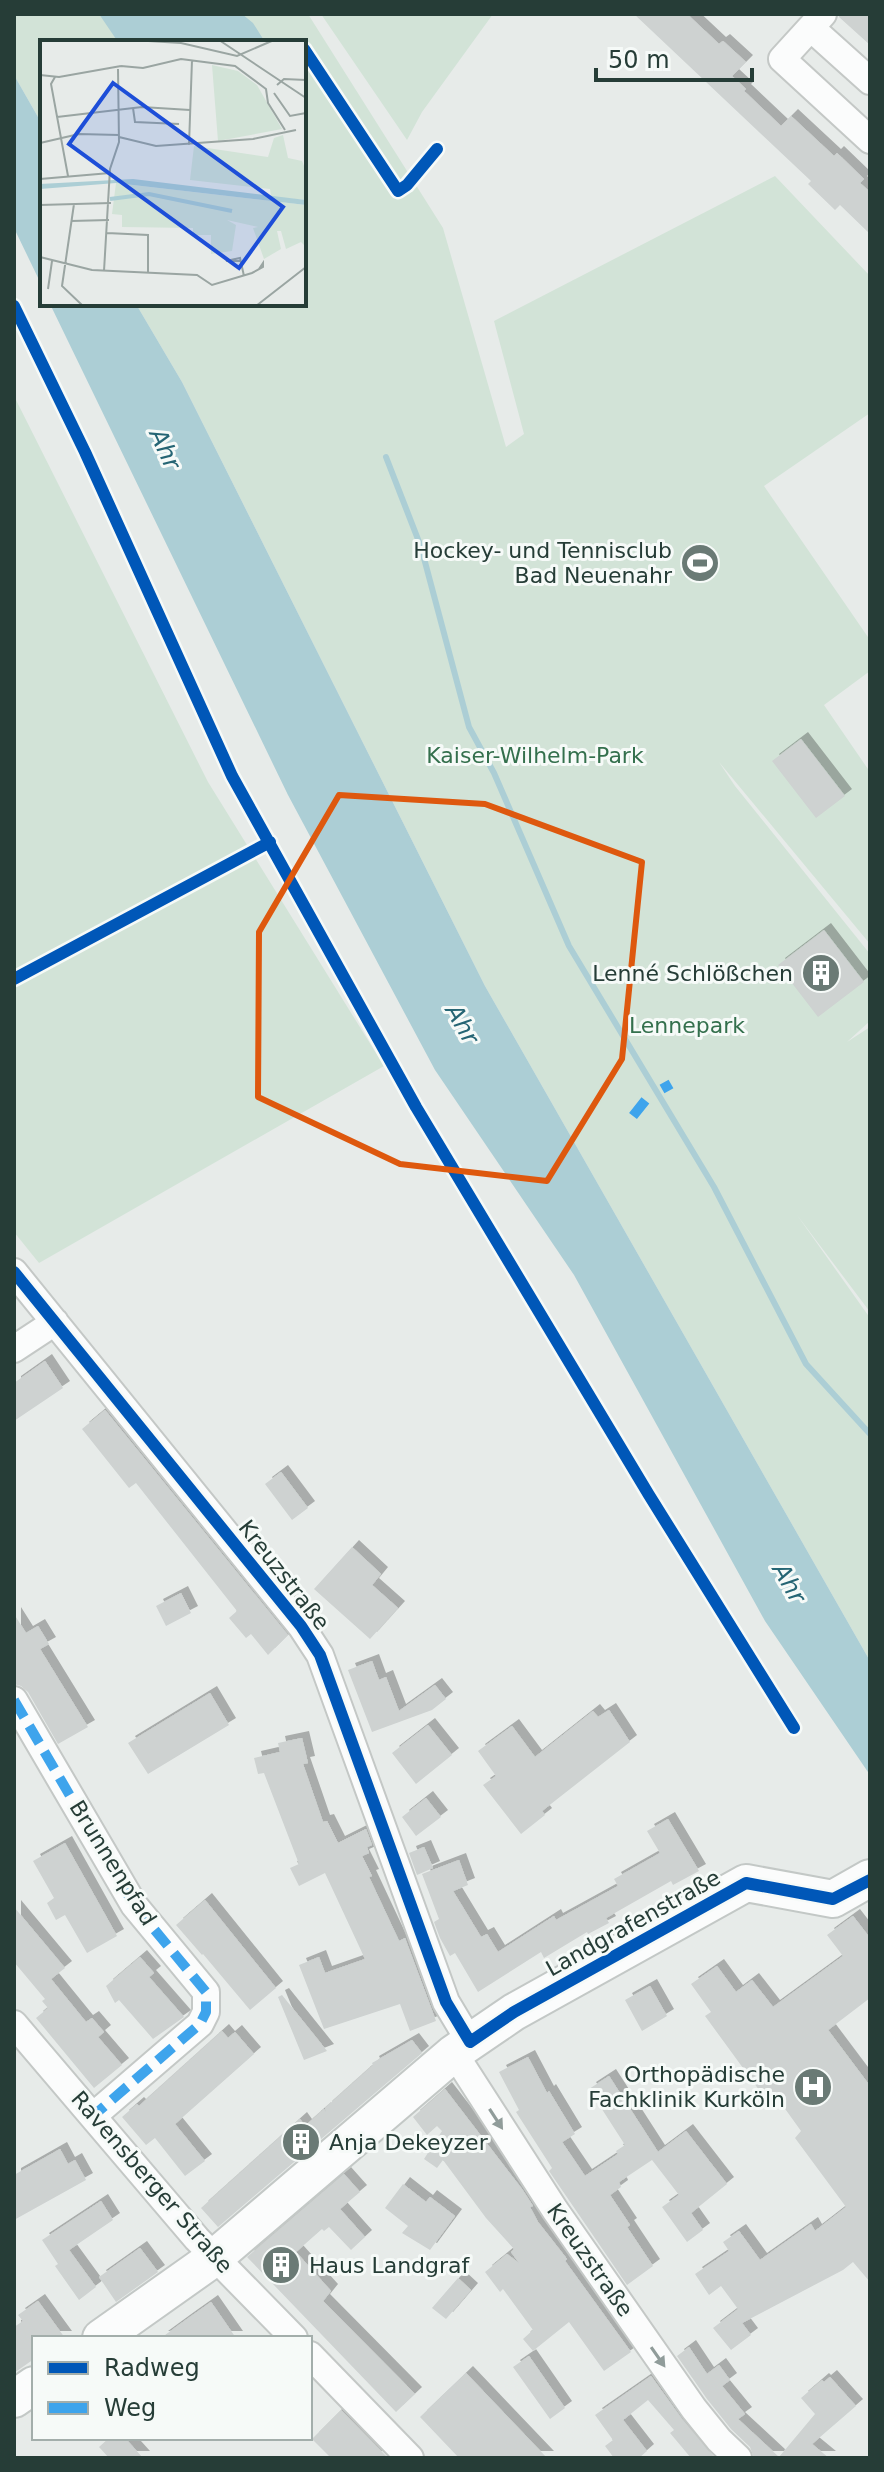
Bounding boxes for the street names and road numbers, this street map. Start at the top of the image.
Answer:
street label: Kreuzstraße [234,1515,334,1635]
street label: Brunnenpfad [65,1796,161,1930]
street label: Landgrafenstraße [542,1865,724,1981]
street label: Ravensberger Straße [66,2086,238,2278]
street label: Kreuzstraße [542,2199,638,2321]

